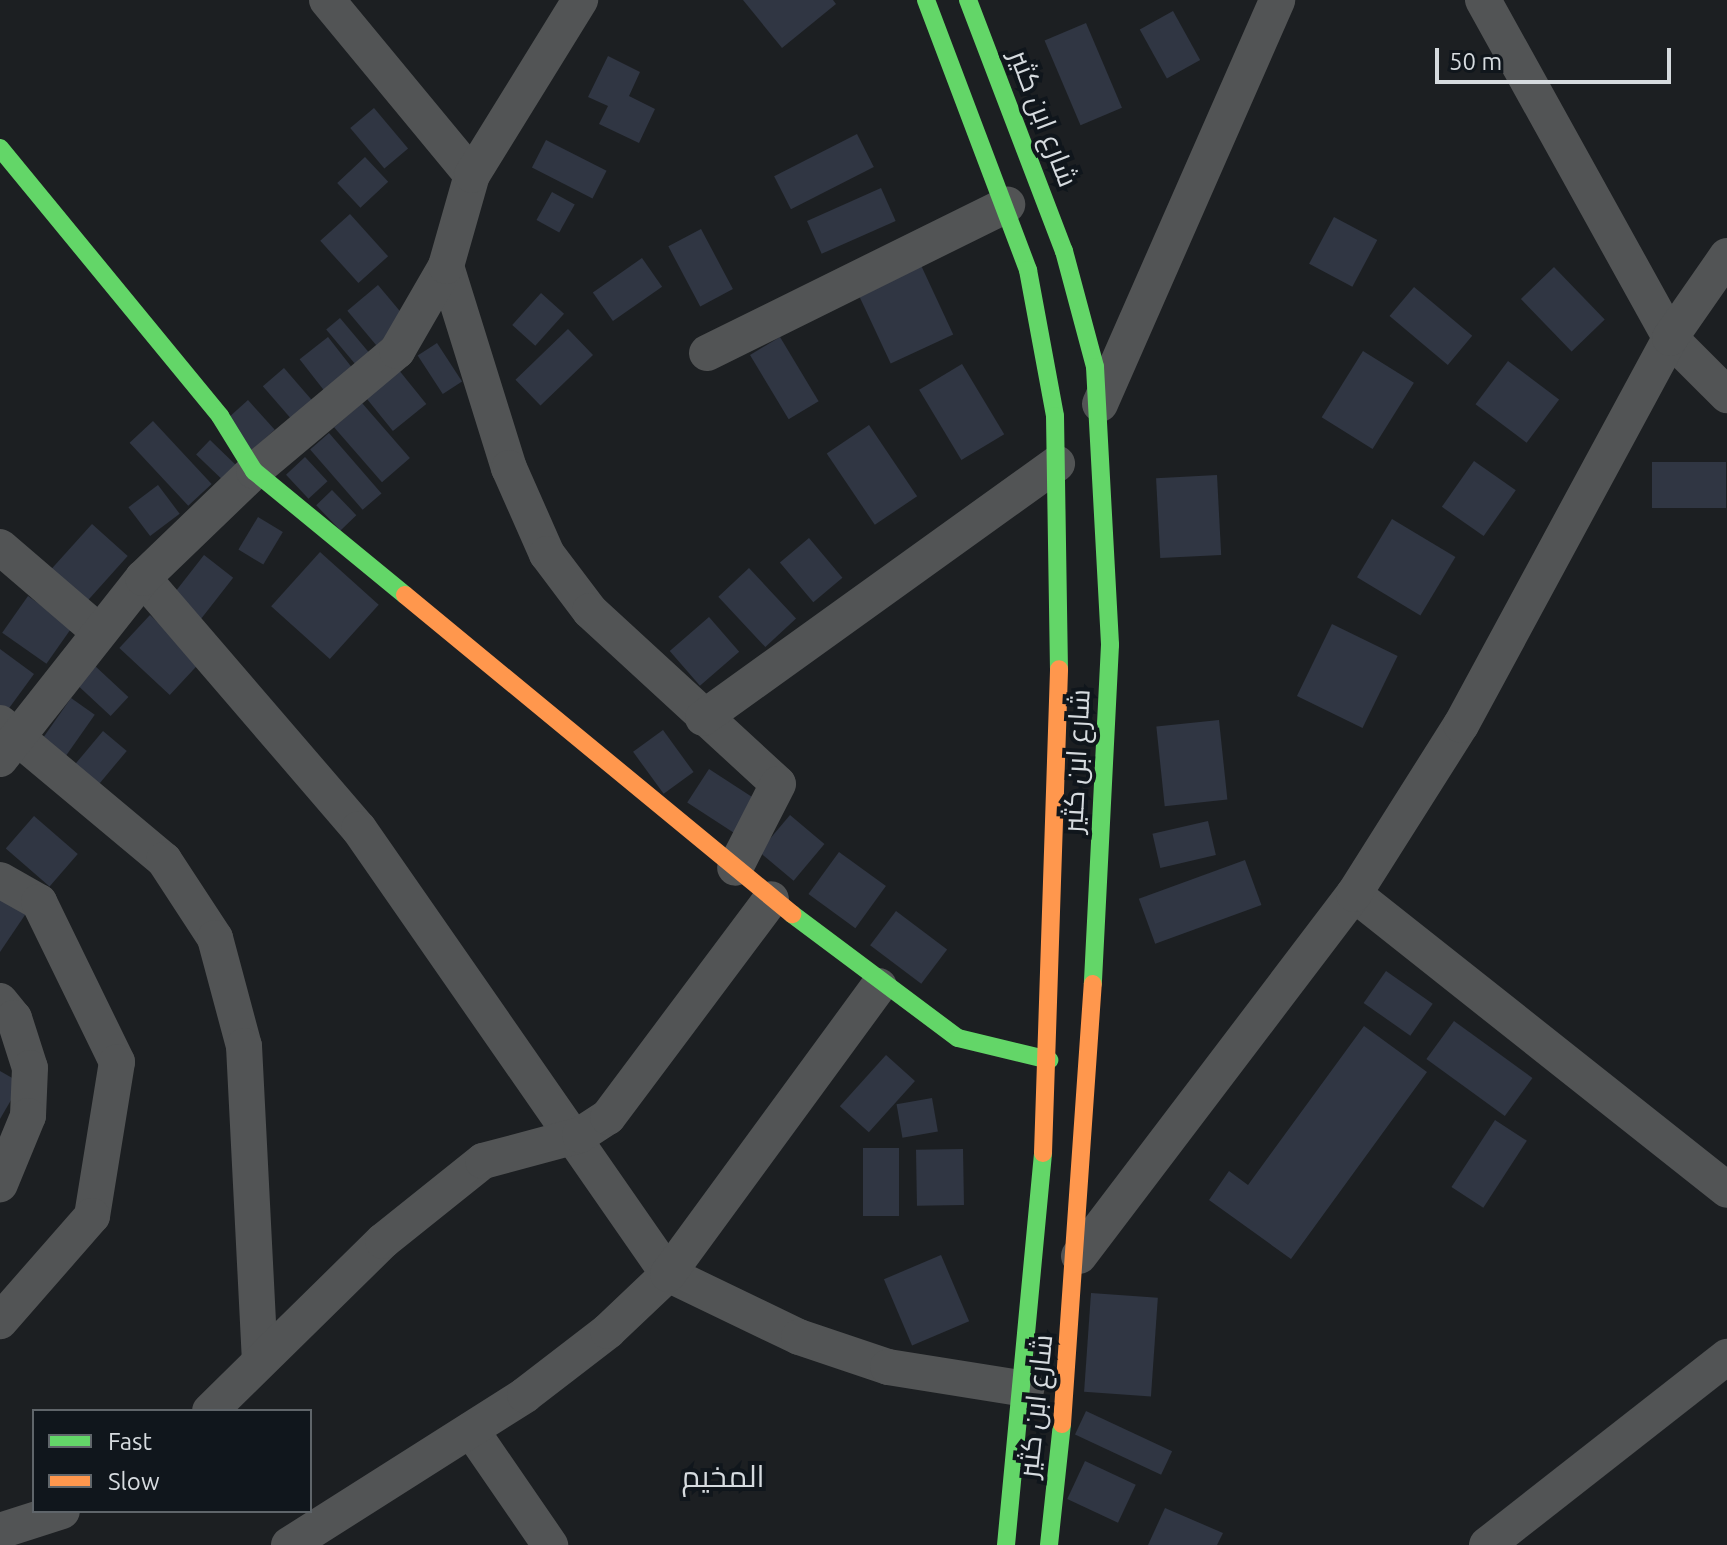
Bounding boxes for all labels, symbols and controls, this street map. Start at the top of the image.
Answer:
scale bar [1439,32,1675,82]
street label: شارع ابن كثير [1003,45,1085,191]
text: 50 m [1449,48,1502,75]
street label: شارع ابن كثير [1055,688,1097,834]
street label: شارع ابن كثير [1011,1333,1059,1479]
legend [32,1409,312,1513]
text: Fast [108,1428,152,1455]
district label: المخيم [681,1458,765,1494]
text: Slow [108,1468,160,1495]

